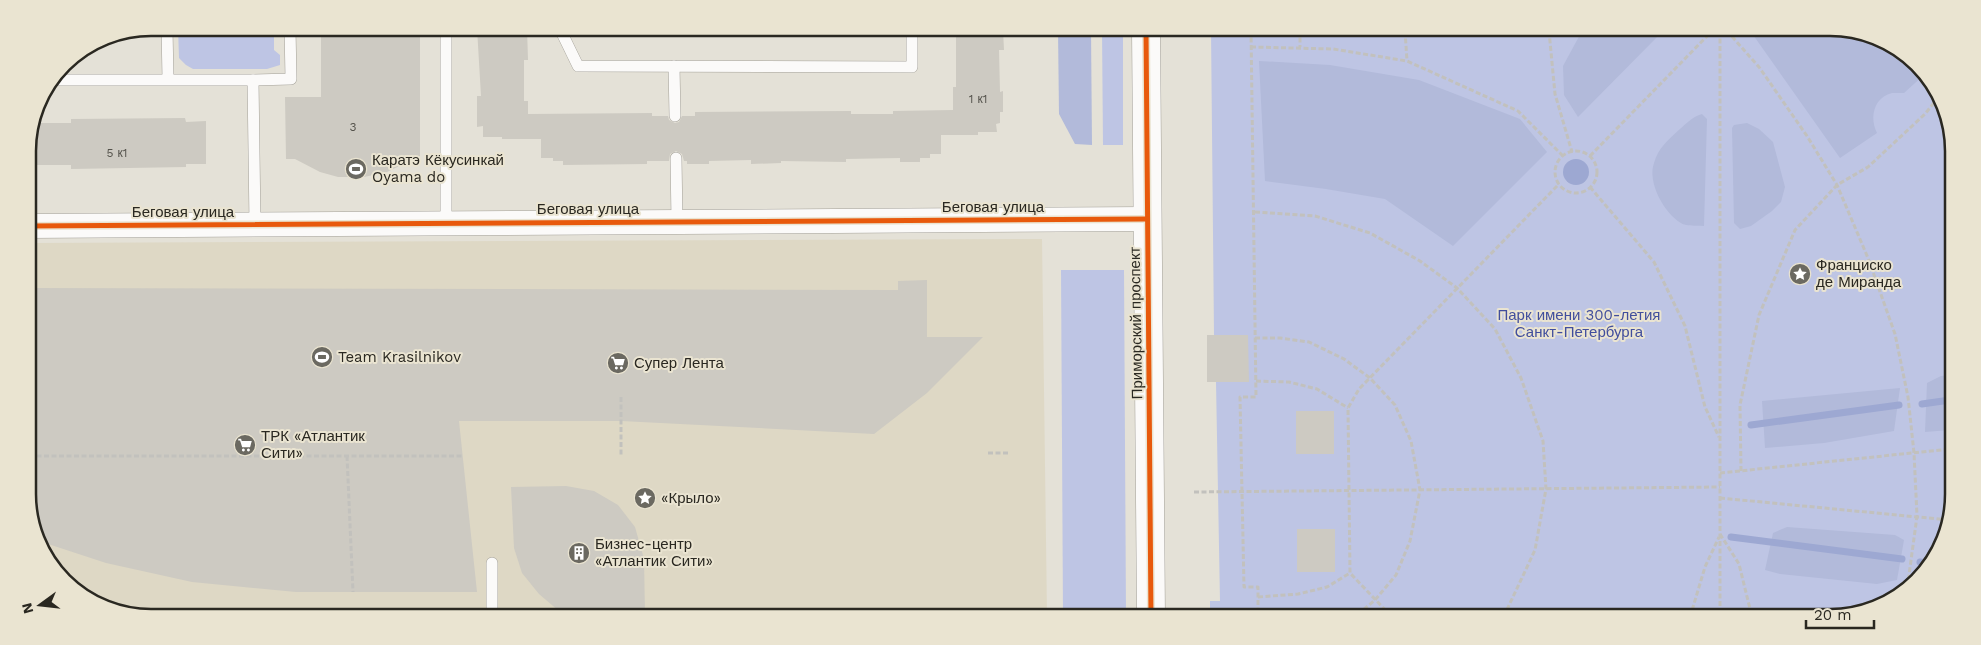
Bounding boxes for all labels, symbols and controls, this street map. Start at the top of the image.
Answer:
house number: 1 к1 [969,92,987,106]
house number: 3 [350,120,357,134]
house number: 5 к1 [106,146,128,160]
place label: Каратэ Кёкусинкай Oyama do [372,151,504,186]
sports icon: Каратэ Кёкусинкай Oyama do [344,157,368,181]
street label: Беговая улица [942,198,1045,216]
street label: Беговая улица [537,200,640,218]
street label: Беговая улица [132,203,235,221]
street label: Приморский проспект [1126,246,1146,400]
place label: Франциско де Миранда [1816,256,1902,291]
place icon: Франциско де Миранда [1788,262,1812,286]
park label: Парк имени 300-летия Санкт-Петербурга [1498,306,1660,341]
sports icon: Team Krasilnikov [310,345,334,369]
place label: Team Krasilnikov [338,348,461,366]
supermarket icon: Супер Лента [606,351,630,375]
place label: Супер Лента [634,354,724,372]
place label: ТРК «Атлантик Сити» [261,427,365,462]
supermarket icon: ТРК «Атлантик Сити» [233,433,257,457]
place icon: «Крыло» [633,486,657,510]
place label: «Крыло» [661,489,721,507]
place label: Бизнес-центр «Атлантик Сити» [595,535,713,570]
building icon: Бизнес-центр «Атлантик Сити» [567,541,591,565]
north arrow [15,580,65,630]
scale bar [1806,598,1874,630]
text: N [18,601,37,615]
text: 20 m [1814,606,1852,624]

